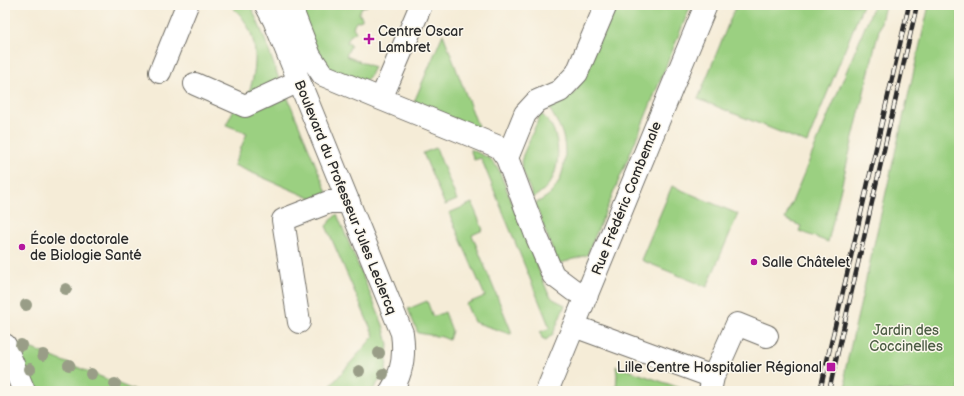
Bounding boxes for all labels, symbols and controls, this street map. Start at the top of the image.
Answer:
place label: Centre Oscar Lambret [378,23,464,56]
marker: Centre Oscar Lambret [363,33,375,45]
street label: Boulevard du Professeur Jules Leclercq [291,78,400,317]
street label: Rue Frédéric Combemale [588,119,665,277]
place label: École doctorale de Biologie Santé [30,230,142,264]
marker: École doctorale de Biologie Santé [17,242,27,252]
place label: Salle Châtelet [762,254,851,271]
marker: Salle Châtelet [749,257,759,267]
park label: Jardin des Coccinelles [869,322,943,355]
place label: Lille Centre Hospitalier Régional [617,359,822,376]
marker: Lille Centre Hospitalier Régional [825,361,837,373]

